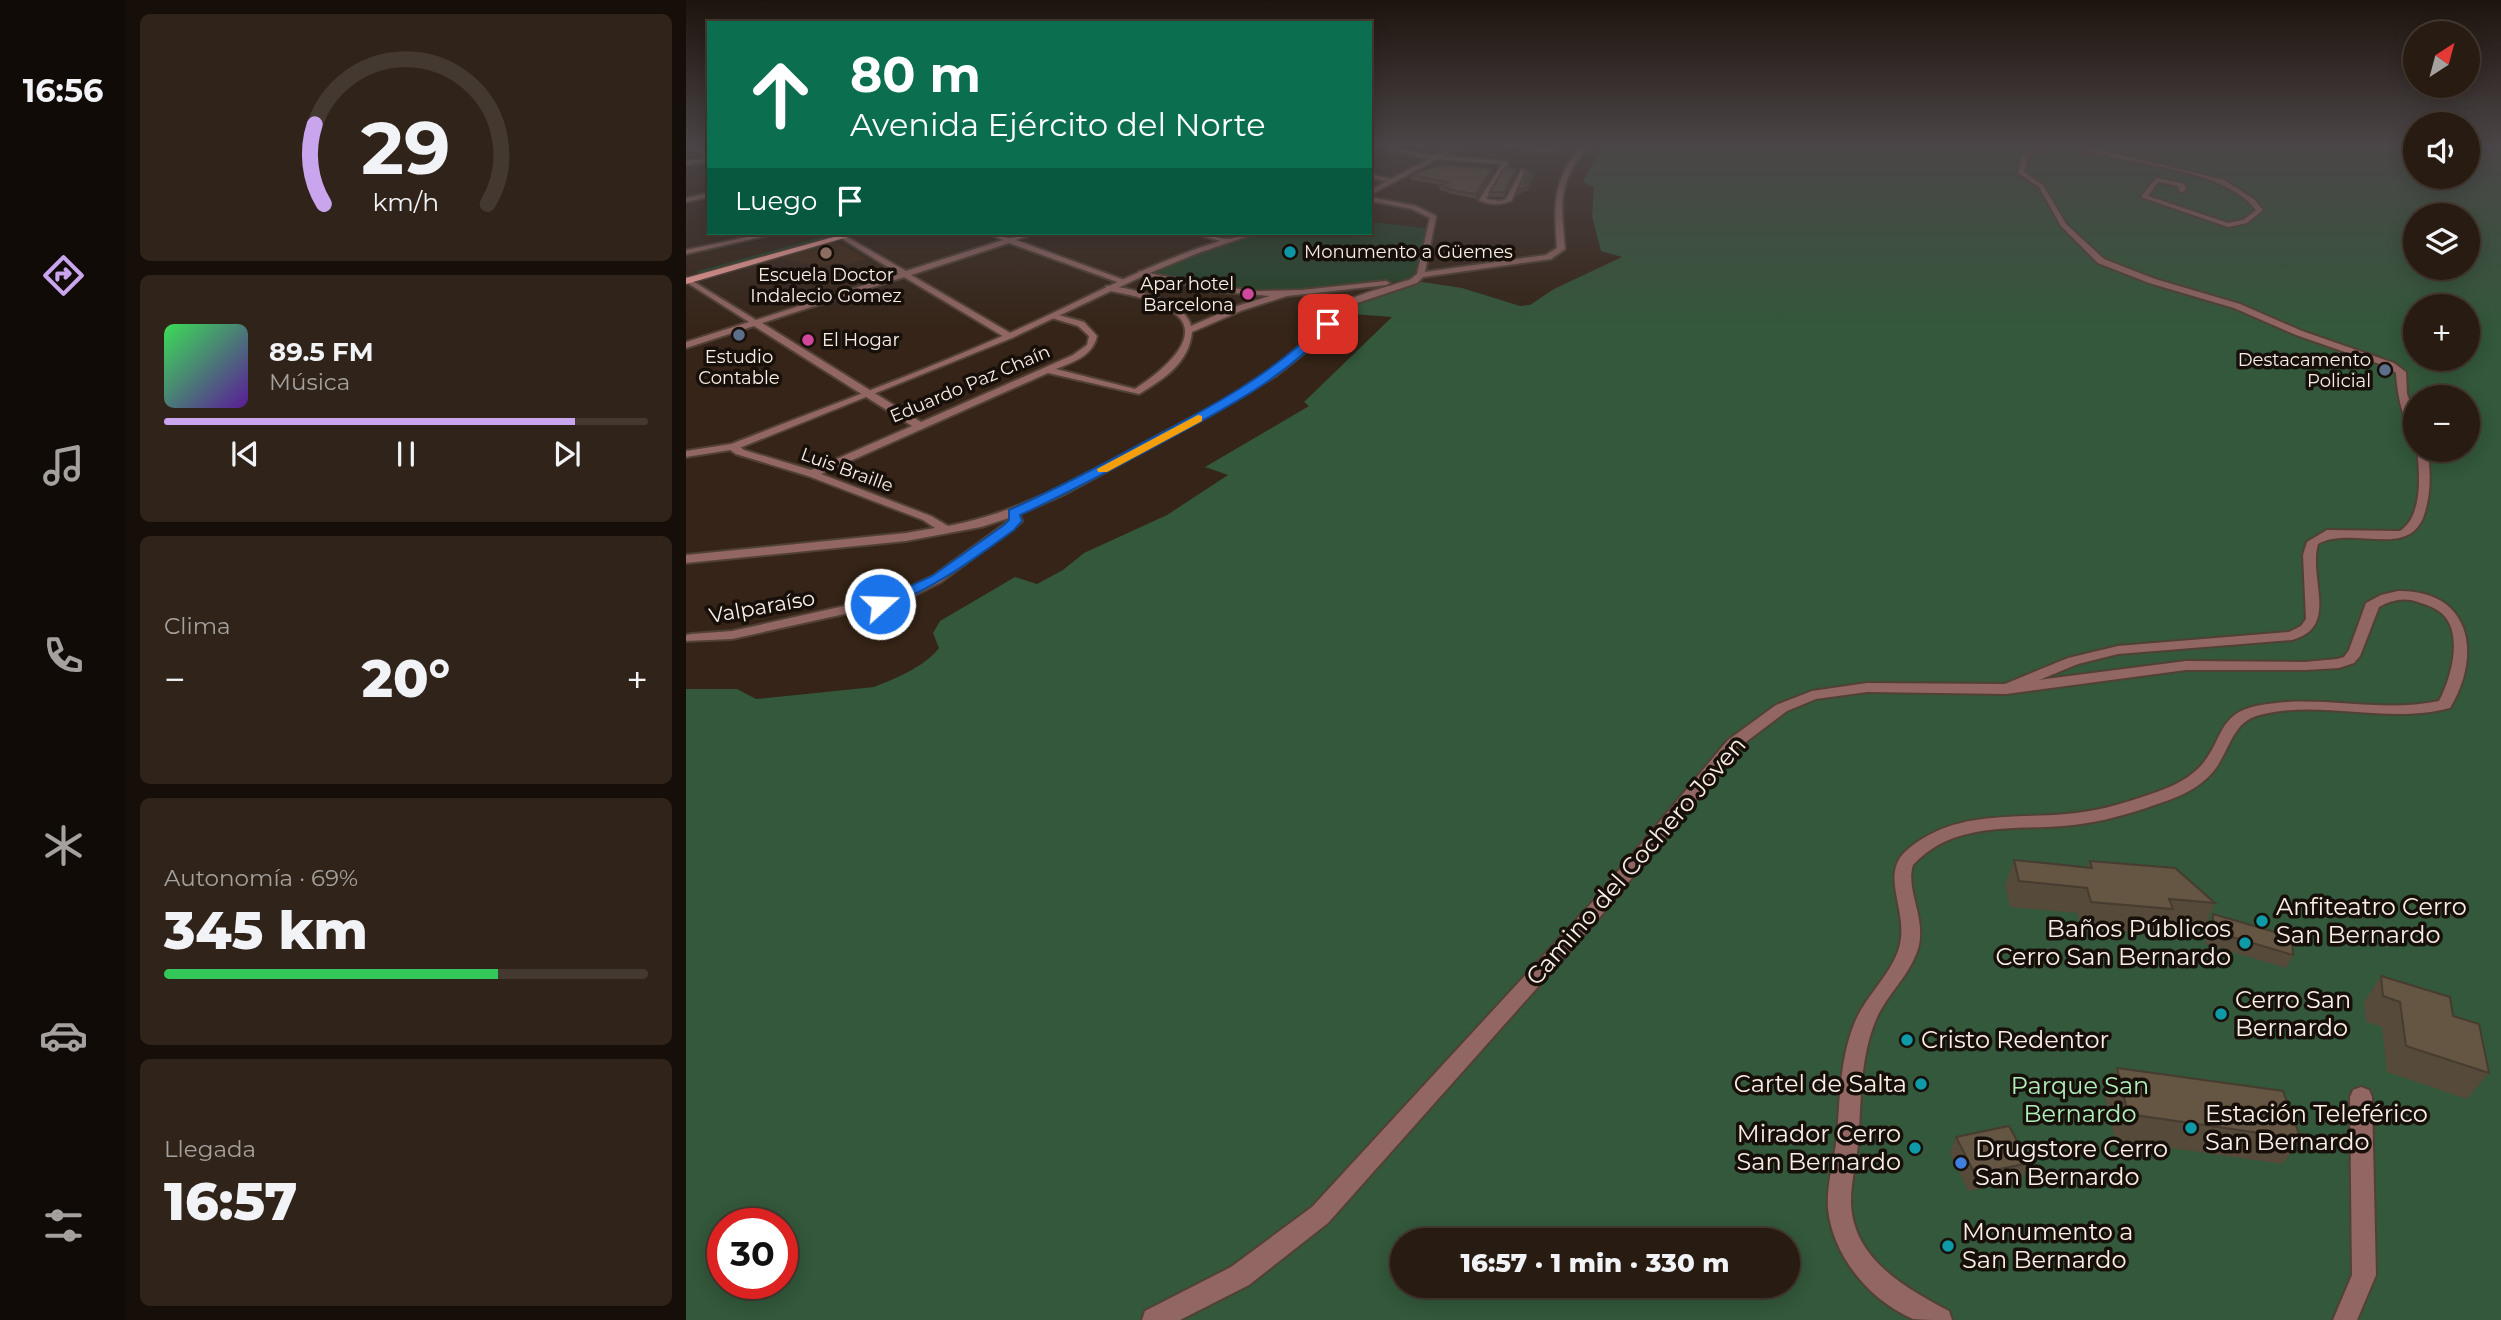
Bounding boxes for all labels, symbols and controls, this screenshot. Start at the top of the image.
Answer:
north arrow [2403,21,2480,98]
map controls [2403,21,2480,462]
text: 80 m [850,45,981,104]
icon: ahead [735,49,826,140]
text: 16:56 [23,71,103,110]
text: 29 [361,104,451,192]
text: Avenida Ejército del Norte [850,105,1266,144]
button: sound [2403,112,2480,189]
icon: arrive [831,182,869,220]
text: Luego [735,185,817,217]
text: km/h [373,186,439,216]
button: layers [2403,203,2480,280]
place label: Monumento a Güemes [1304,241,1513,263]
marker: Monumento a Güemes [1282,244,1298,260]
marker: Escuela Doctor Indalecio Gomez [818,245,834,261]
icon: directions [39,251,88,300]
place label: Escuela Doctor Indalecio Gomez [750,264,902,307]
place label: Apar hotel Barcelona [1140,273,1234,316]
marker: Apar hotel Barcelona [1240,286,1256,302]
pin [1298,294,1358,354]
button: + [2403,294,2480,371]
icon: arrive [1309,305,1347,343]
marker: Estudio Contable [731,327,747,343]
place label: El Hogar [822,329,900,351]
marker: El Hogar [800,332,816,348]
text: 89.5 FM [269,336,373,368]
street label: Eduardo Paz Chaín [887,340,1053,428]
place label: Estudio Contable [698,346,780,389]
place label: Destacamento Policial [2238,349,2371,392]
marker: Destacamento Policial [2377,362,2393,378]
text: Música [269,368,350,396]
button: − [2403,385,2480,462]
icon: previous [226,435,264,473]
icon: pause [387,435,425,473]
icon: next [548,435,586,473]
icon: music [39,441,88,490]
street label: Luis Braille [798,443,896,497]
position arrow [843,567,917,641]
street label: Valparaíso [707,585,817,628]
text: Clima [164,612,231,640]
icon: phone [39,631,88,680]
text: 20° [362,647,450,710]
text: − [164,656,186,703]
text: + [626,656,648,703]
street label: Camino del Cochero Joven [1520,730,1752,991]
icon: climate [39,821,88,870]
text: Autonomía · 69% [164,864,358,892]
place label: Anfiteatro Cerro San Bernardo [2276,892,2467,949]
text: 345 km [164,899,368,962]
marker: Anfiteatro Cerro San Bernardo [2254,913,2270,929]
place label: Baños Públicos Cerro San Bernardo [1995,914,2231,971]
marker: Baños Públicos Cerro San Bernardo [2237,935,2253,951]
place label: Cerro San Bernardo [2235,985,2351,1042]
marker: Cerro San Bernardo [2213,1006,2229,1022]
icon: car [39,1011,88,1060]
place label: Cristo Redentor [1921,1025,2109,1054]
marker: Cristo Redentor [1899,1032,1915,1048]
place label: Cartel de Salta [1734,1069,1907,1098]
park label: Parque San Bernardo [2011,1071,2149,1128]
marker: Cartel de Salta [1913,1076,1929,1092]
place label: Estación Teleférico San Bernardo [2205,1099,2428,1156]
place label: Mirador Cerro San Bernardo [1737,1119,1901,1176]
marker: Estación Teleférico San Bernardo [2183,1120,2199,1136]
place label: Drugstore Cerro San Bernardo [1975,1134,2168,1191]
text: Llegada [164,1135,256,1163]
marker: Mirador Cerro San Bernardo [1907,1140,1923,1156]
marker: Drugstore Cerro San Bernardo [1953,1155,1969,1171]
text: 16:57 [164,1170,297,1233]
icon: filters [39,1201,88,1250]
speed limit sign: 30 [707,1208,798,1299]
place label: Monumento a San Bernardo [1962,1217,2133,1274]
marker: Monumento a San Bernardo [1940,1238,1956,1254]
text: 16:57 · 1 min · 330 m [1460,1247,1730,1279]

